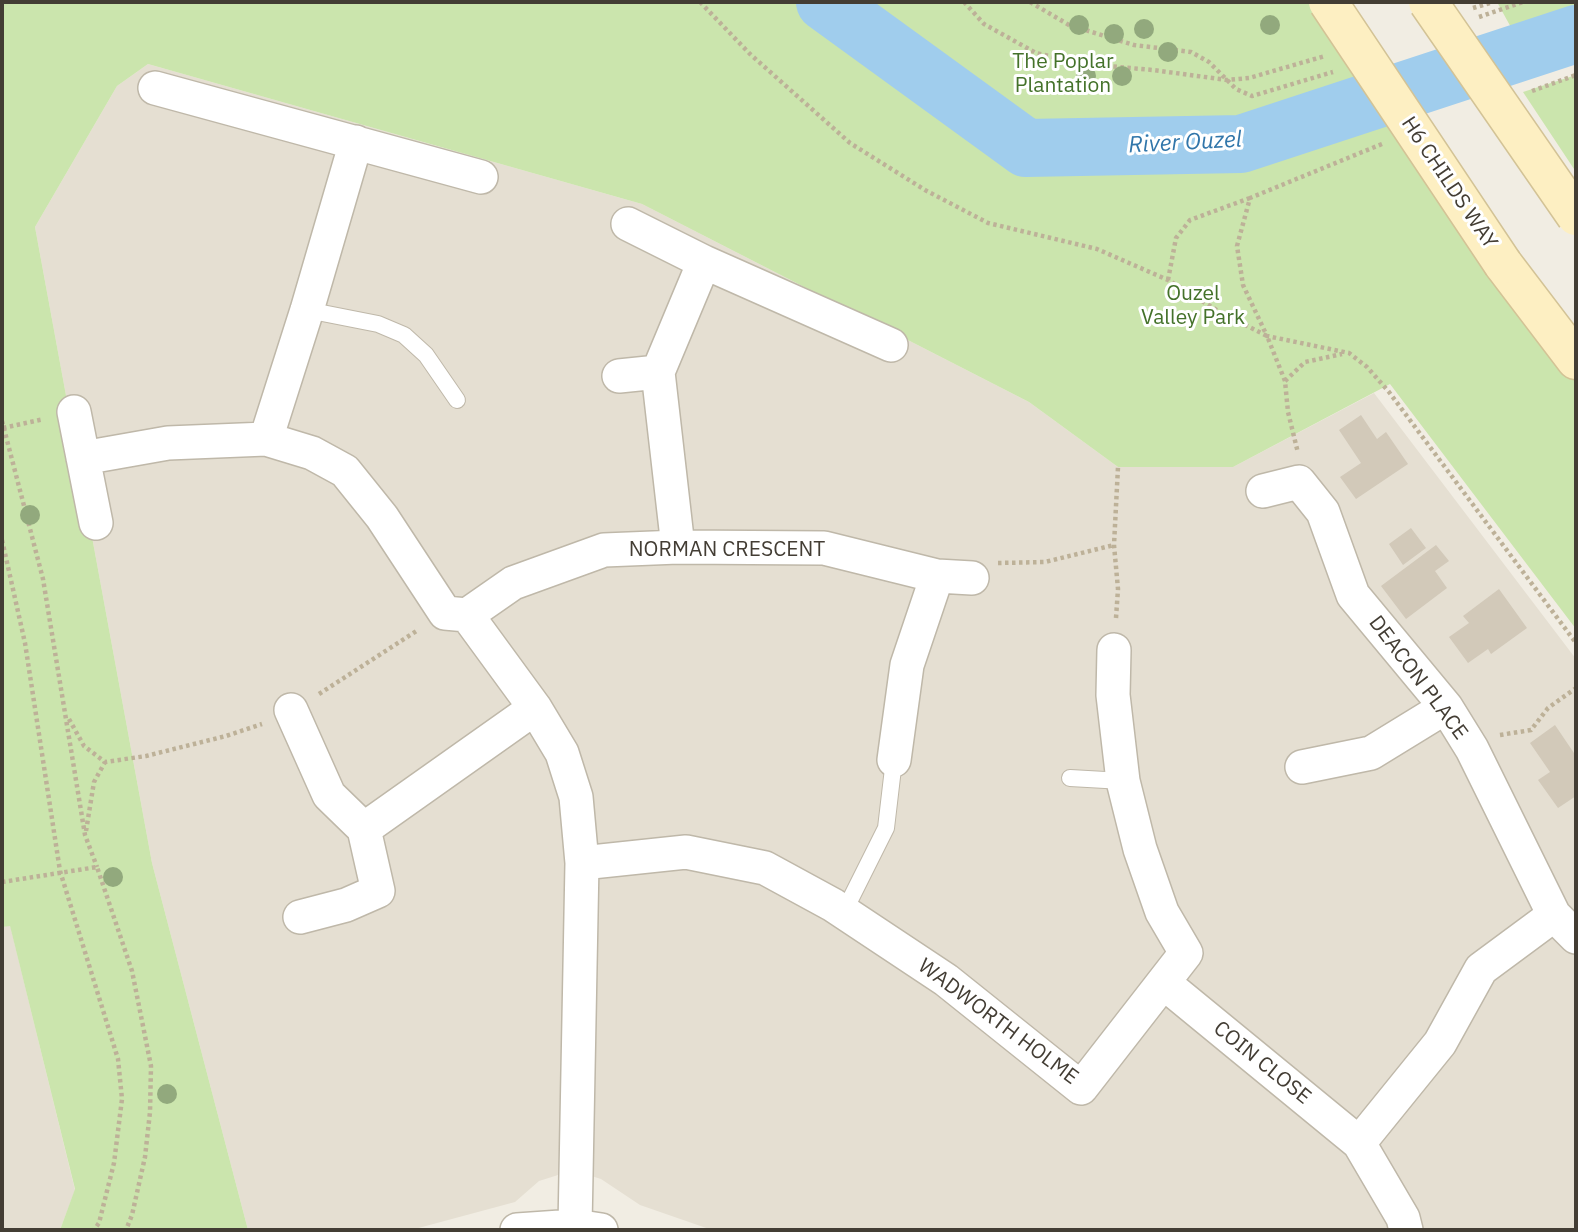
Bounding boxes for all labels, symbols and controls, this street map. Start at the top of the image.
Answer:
park label: The Poplar Plantation [1012,49,1114,99]
street label: H6 CHILDS WAY [1396,112,1502,254]
water label: River Ouzel [1128,126,1242,160]
park label: Ouzel Valley Park [1141,281,1245,331]
street label: NORMAN CRESCENT [629,537,825,563]
street label: DEACON PLACE [1363,611,1473,745]
street label: WADWORTH HOLME [913,954,1083,1090]
street label: COIN CLOSE [1208,1016,1316,1110]

